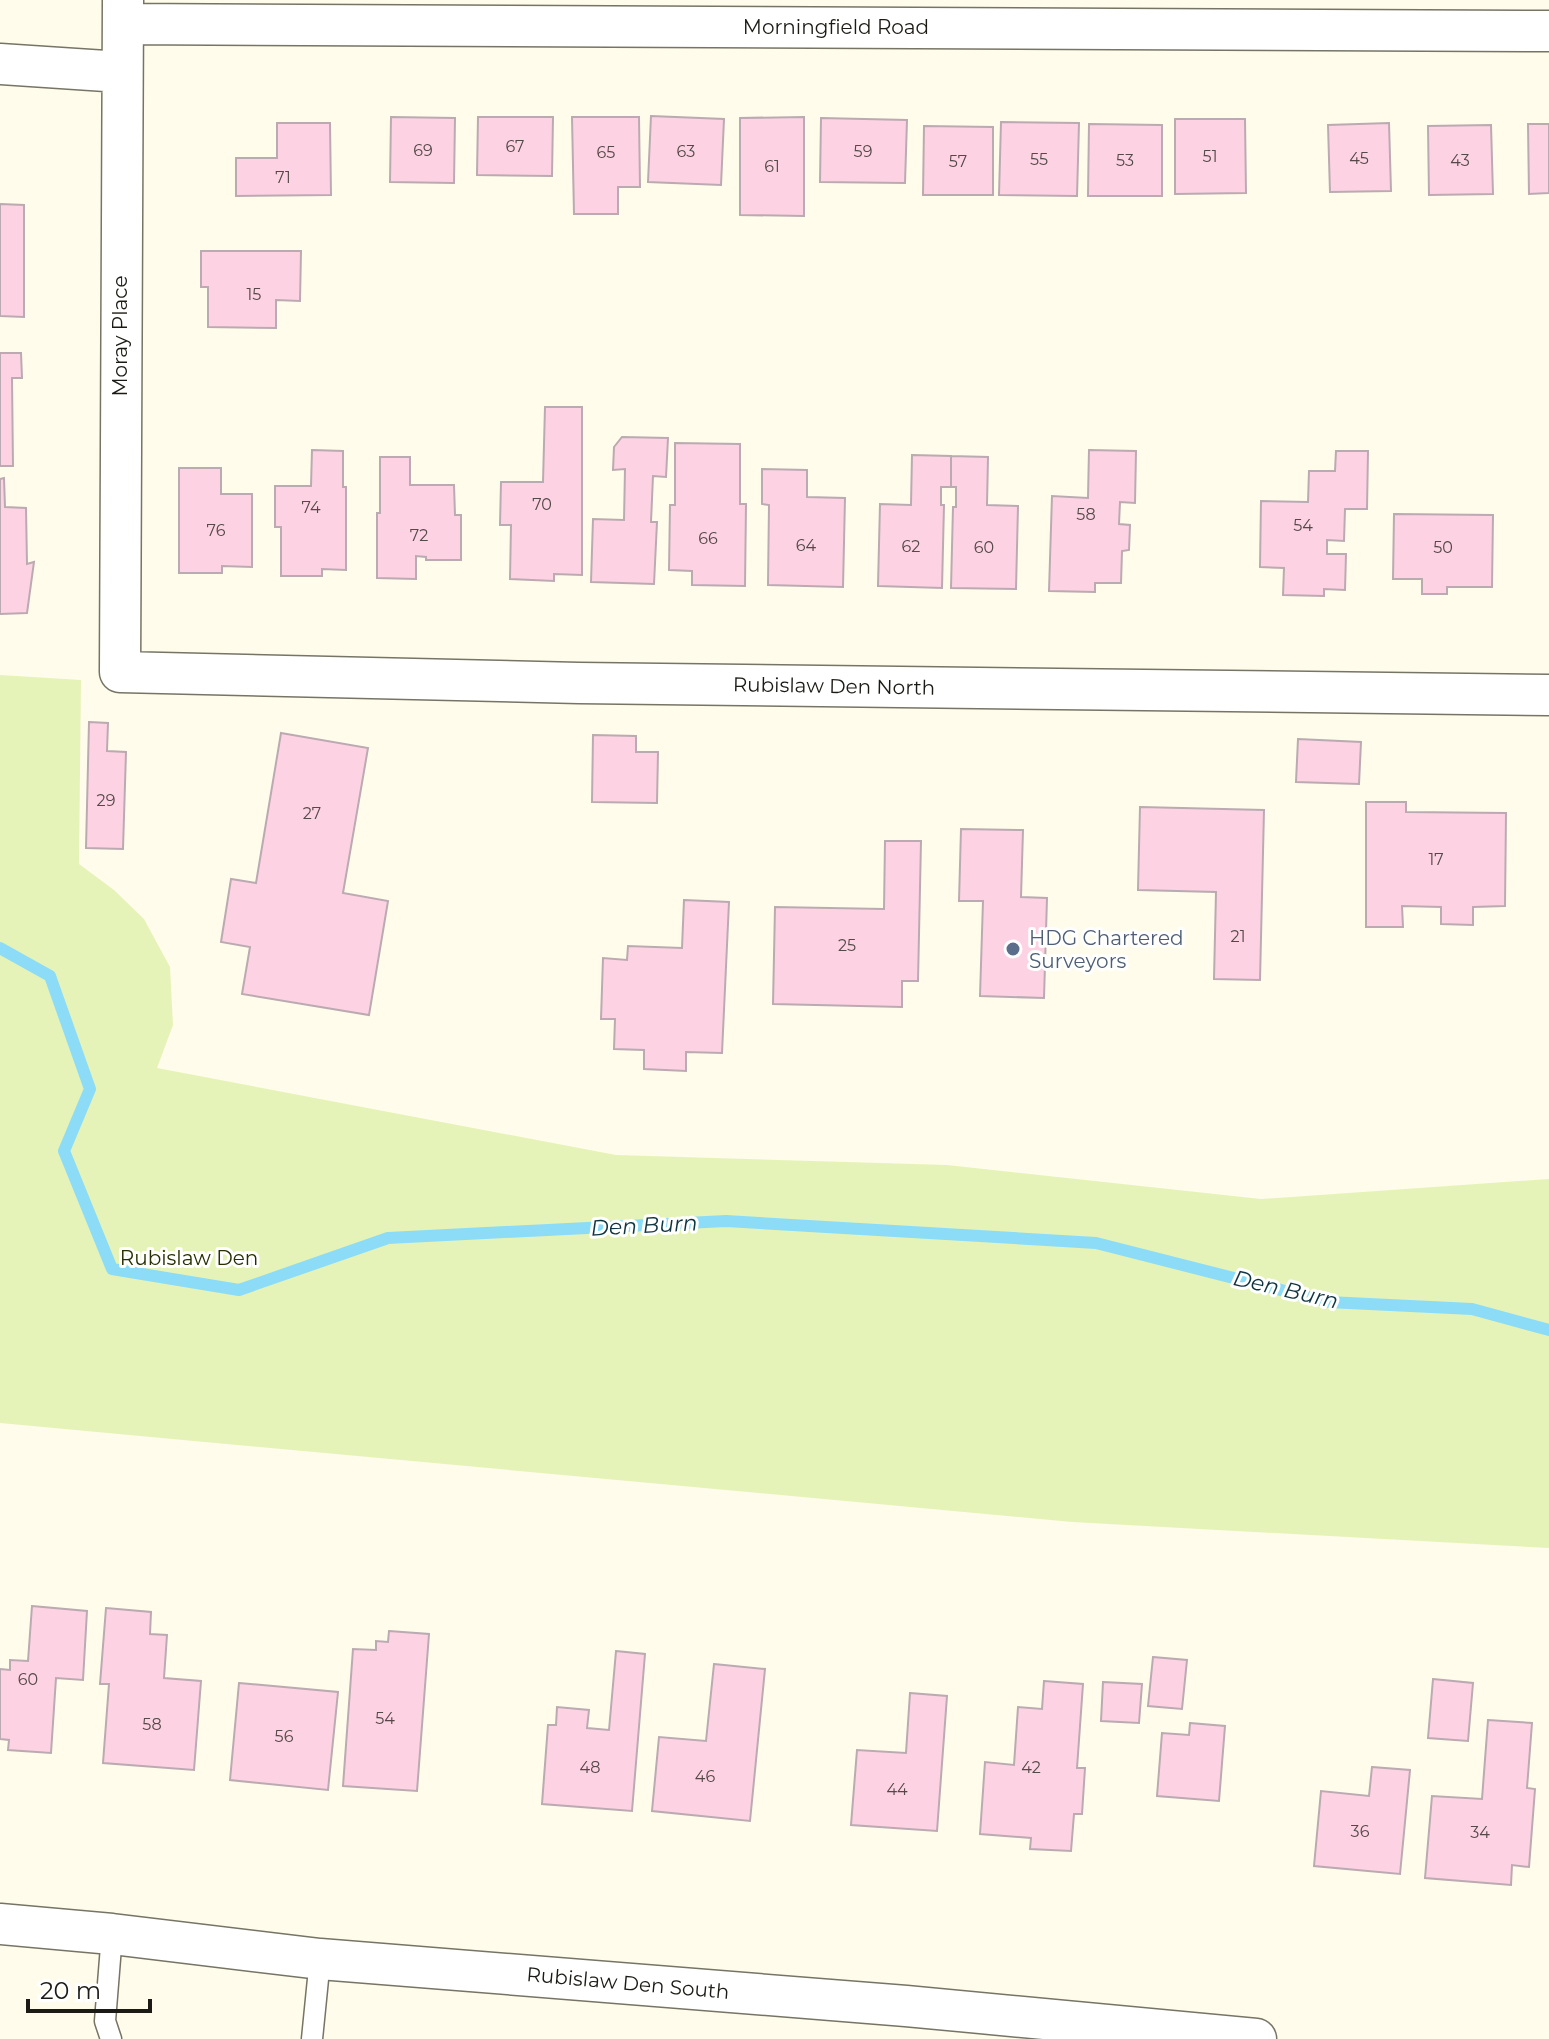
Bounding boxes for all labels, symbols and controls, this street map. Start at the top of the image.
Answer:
street label: Morningfield Road [743,15,929,39]
house number: 67 [505,137,525,156]
house number: 69 [413,141,433,160]
house number: 63 [677,142,695,161]
house number: 59 [854,142,872,161]
house number: 65 [597,143,615,162]
house number: 51 [1203,147,1217,166]
house number: 45 [1349,149,1369,168]
house number: 55 [1030,150,1048,169]
house number: 53 [1116,151,1134,170]
house number: 43 [1450,151,1470,170]
house number: 57 [949,152,967,171]
house number: 61 [764,157,780,176]
house number: 71 [275,168,291,187]
street label: Moray Place [108,275,132,397]
house number: 15 [247,285,261,304]
house number: 70 [532,495,552,514]
house number: 74 [302,498,321,517]
house number: 58 [1076,505,1096,524]
house number: 54 [1293,516,1313,535]
house number: 76 [207,521,226,540]
house number: 72 [410,526,428,545]
house number: 66 [698,529,718,548]
house number: 64 [796,536,817,555]
house number: 62 [902,537,920,556]
house number: 60 [974,538,994,557]
house number: 50 [1433,538,1453,557]
street label: Rubislaw Den North [733,672,935,700]
house number: 29 [97,791,115,810]
house number: 27 [303,804,321,823]
house number: 17 [1428,850,1444,869]
place label: HDG Chartered Surveyors [1029,926,1184,973]
house number: 21 [1231,927,1245,946]
house number: 25 [838,936,856,955]
marker: HDG Chartered Surveyors [1004,940,1022,958]
water label: Den Burn [590,1209,698,1242]
park label: Rubislaw Den [120,1246,258,1270]
water label: Den Burn [1231,1264,1341,1315]
house number: 60 [18,1670,38,1689]
house number: 54 [375,1709,395,1728]
house number: 58 [142,1715,162,1734]
house number: 56 [275,1727,294,1746]
house number: 48 [580,1758,600,1777]
house number: 42 [1021,1758,1041,1777]
house number: 46 [695,1767,715,1786]
house number: 44 [886,1780,908,1799]
house number: 36 [1351,1822,1370,1841]
house number: 34 [1470,1823,1490,1842]
street label: Rubislaw Den South [525,1962,731,2004]
scale bar [28,1963,150,2013]
text: 20 m [40,1976,101,2005]

